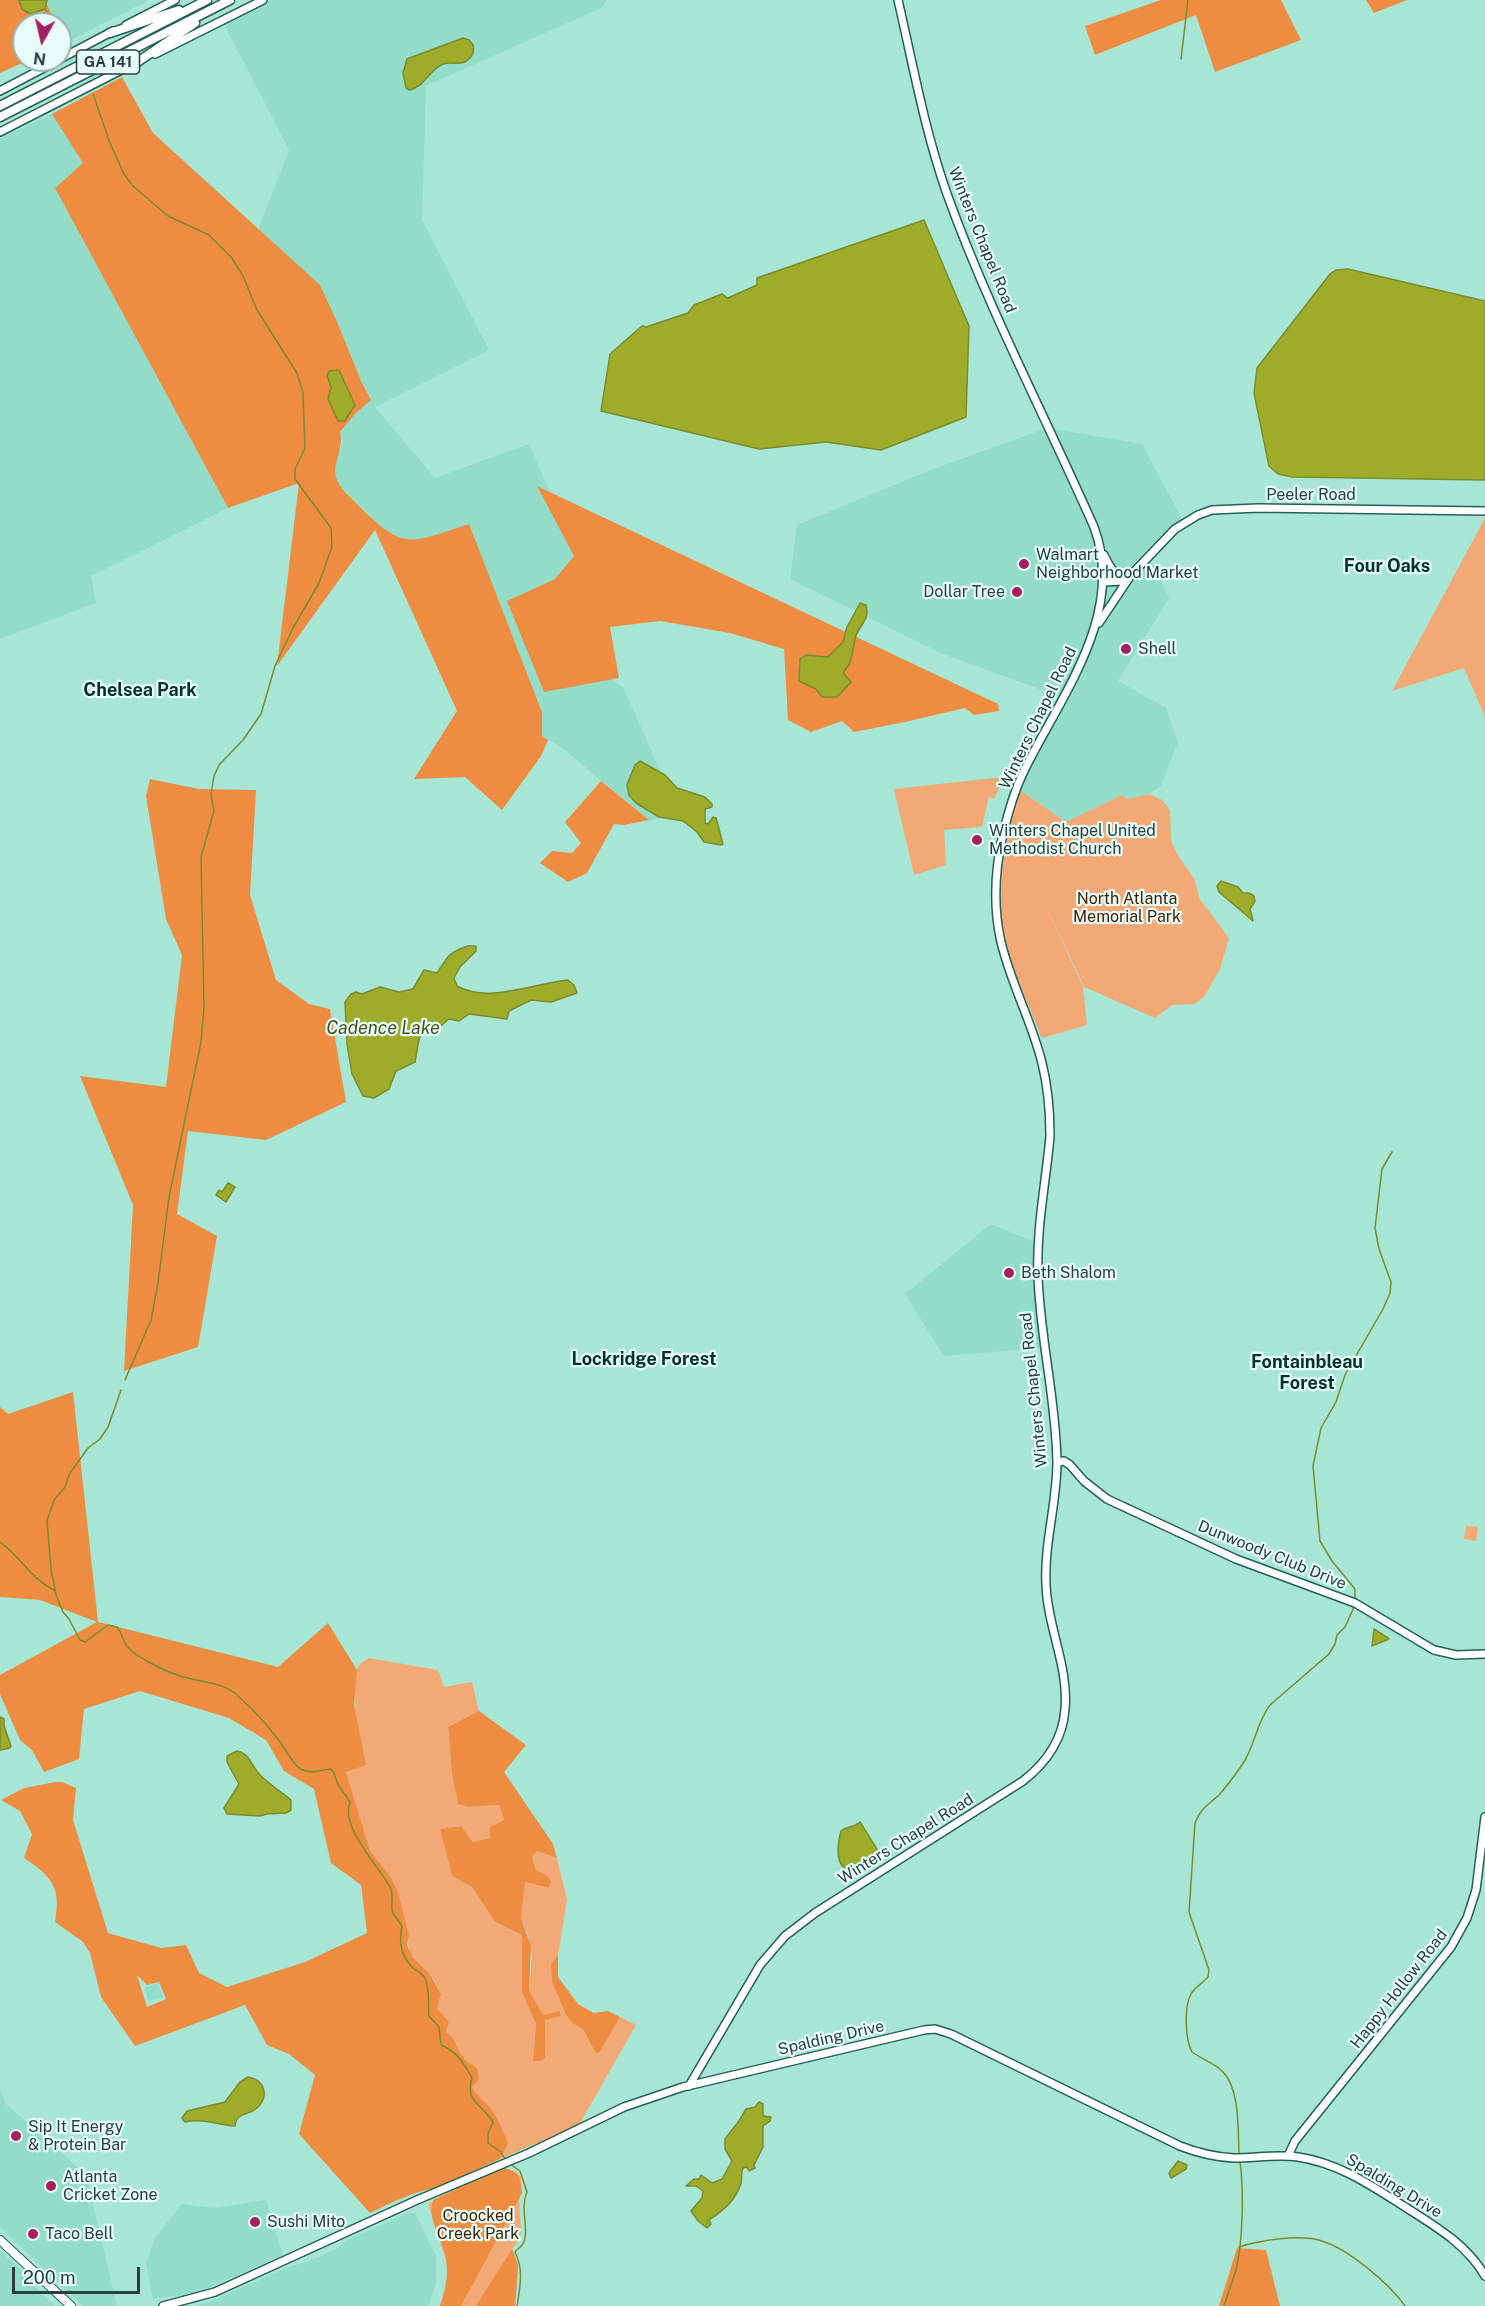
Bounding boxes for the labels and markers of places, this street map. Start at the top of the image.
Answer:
place label: Walmart Neighborhood Market [1036,545,1198,583]
marker: Walmart Neighborhood Market [1017,557,1031,571]
place label: Dollar Tree [923,582,1005,602]
marker: Dollar Tree [1010,585,1024,599]
place label: Shell [1138,639,1176,659]
marker: Shell [1119,642,1133,656]
place label: Winters Chapel United Methodist Church [989,821,1156,859]
marker: Winters Chapel United Methodist Church [970,833,984,847]
place label: Beth Shalom [1021,1263,1116,1283]
marker: Beth Shalom [1002,1266,1016,1280]
place label: Sip It Energy & Protein Bar [28,2117,126,2155]
marker: Sip It Energy & Protein Bar [9,2129,23,2143]
place label: Atlanta Cricket Zone [63,2167,158,2205]
marker: Atlanta Cricket Zone [44,2179,58,2193]
place label: Sushi Mito [267,2212,345,2232]
marker: Sushi Mito [248,2215,262,2229]
place label: Taco Bell [45,2224,113,2244]
marker: Taco Bell [26,2227,40,2241]

